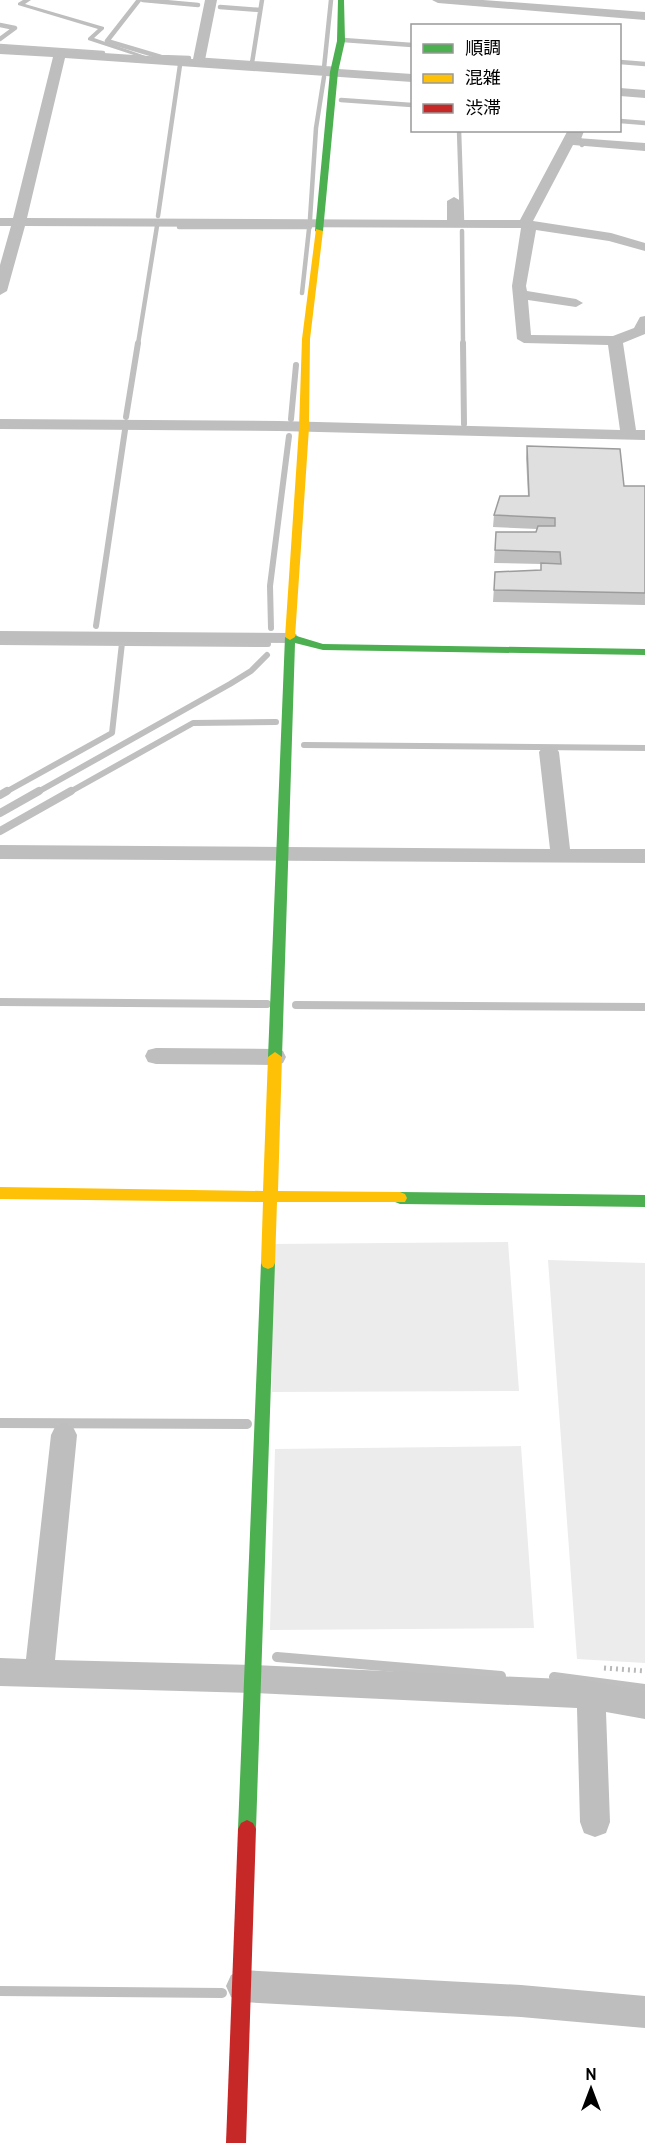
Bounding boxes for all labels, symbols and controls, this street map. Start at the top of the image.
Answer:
legend [411,24,621,132]
text: 順調 [465,38,501,61]
text: 混雑 [465,68,501,91]
text: 渋滞 [465,98,501,121]
north arrow [561,2059,621,2119]
text: N [585,2066,597,2086]

